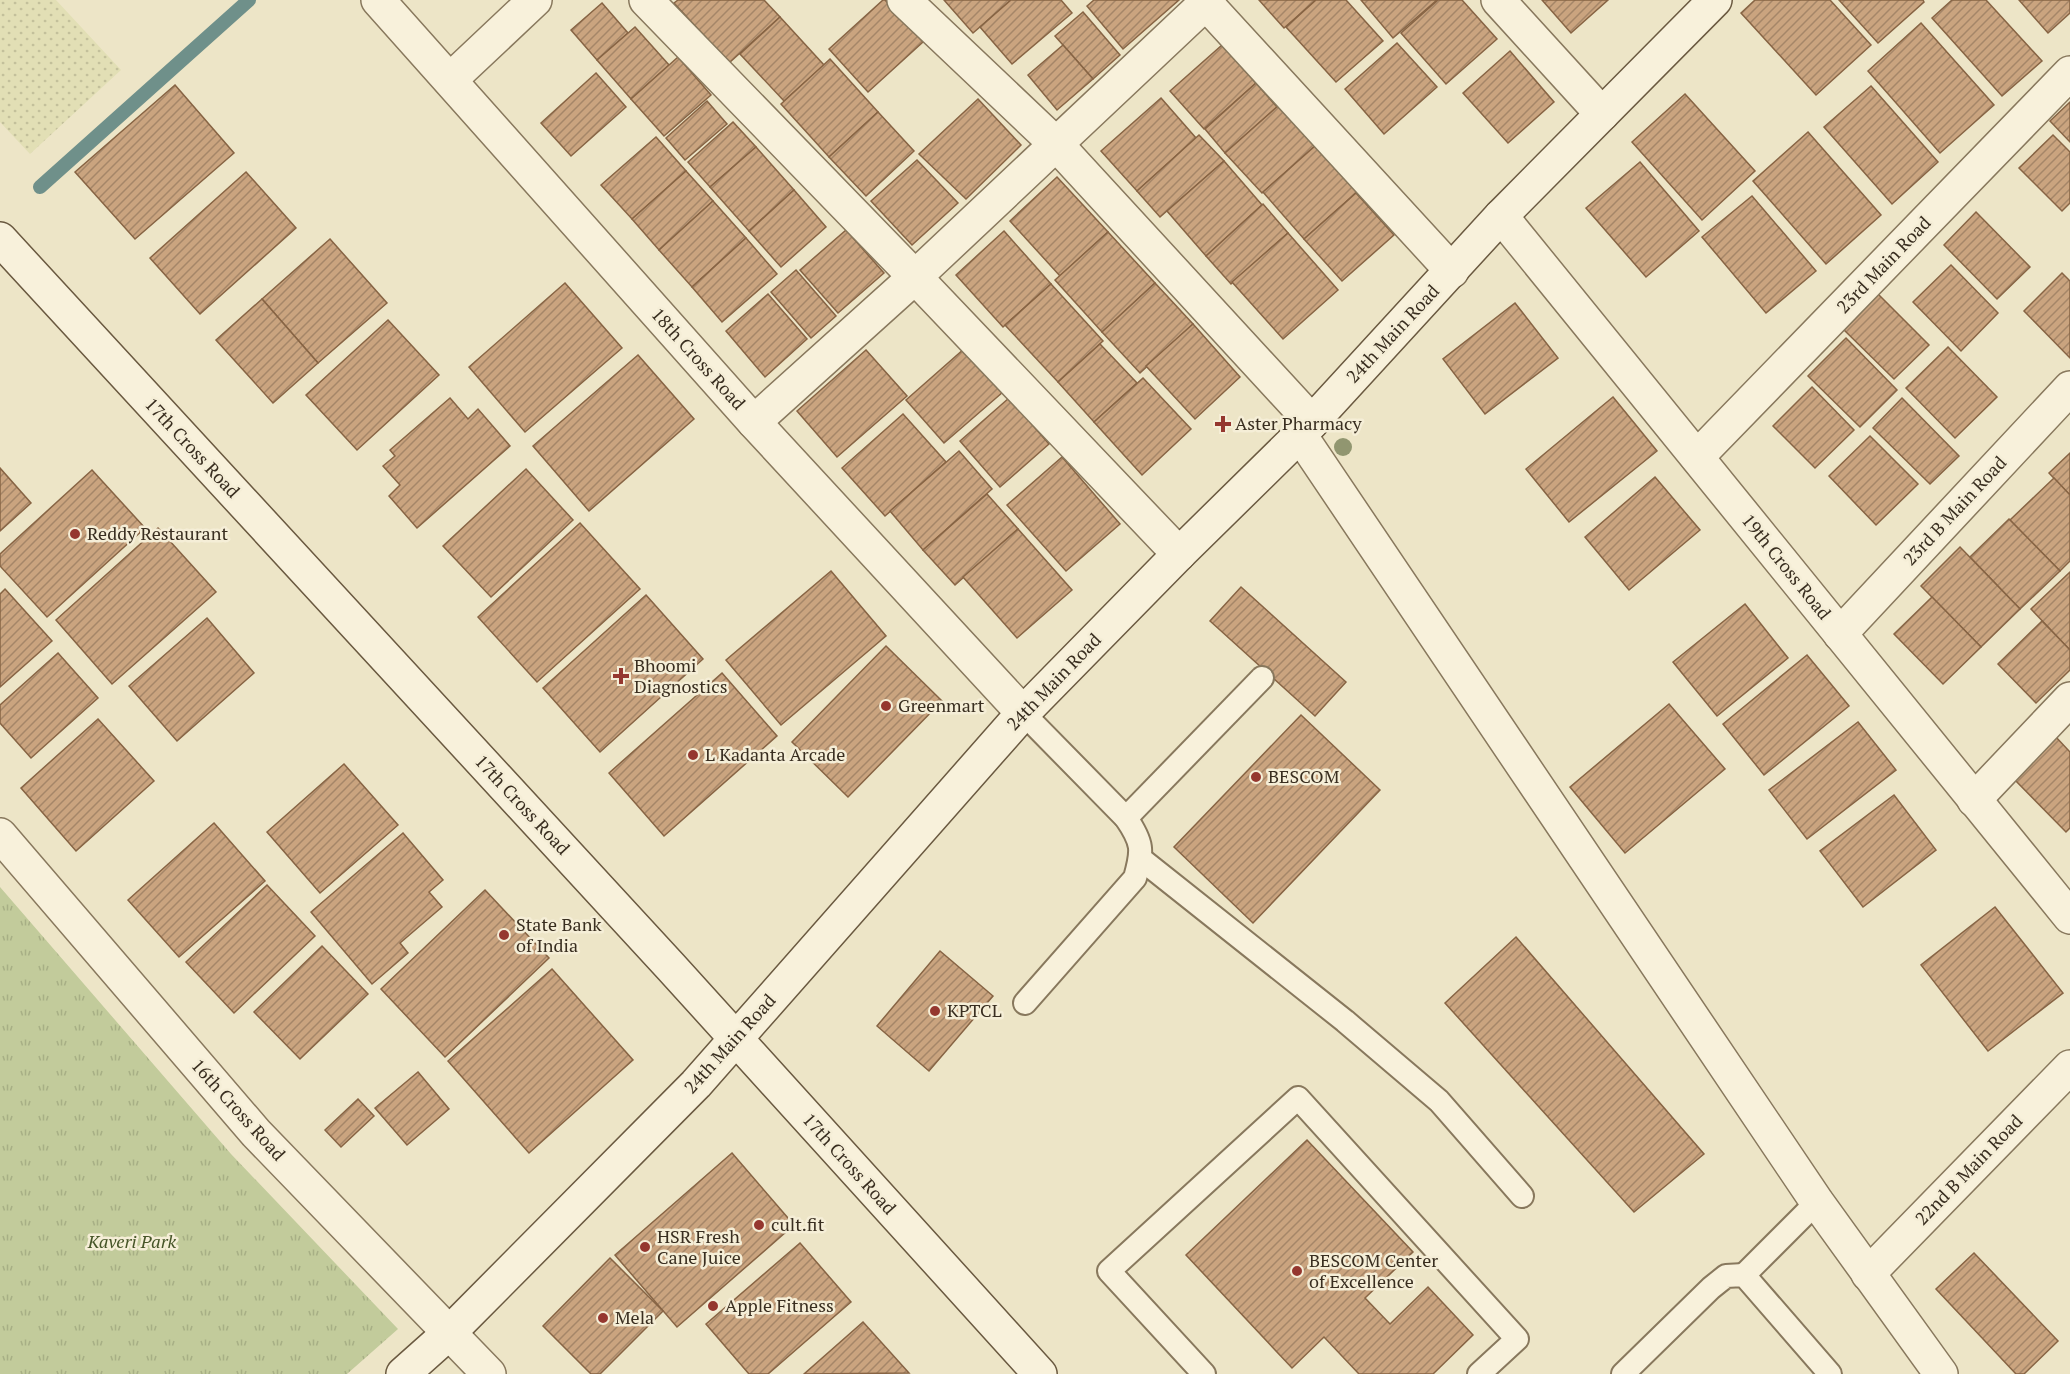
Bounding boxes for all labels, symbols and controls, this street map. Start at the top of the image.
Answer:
street label: 23rd Main Road [1831,211,1936,318]
street label: 24th Main Road [1340,279,1444,388]
street label: 18th Cross Road [647,302,751,414]
street label: 17th Cross Road [140,392,245,503]
place label: Aster Pharmacy [1235,411,1362,435]
marker: Aster Pharmacy [1216,417,1230,431]
street label: 23rd B Main Road [1897,450,2011,570]
street label: 19th Cross Road [1737,509,1837,624]
place label: Reddy Restaurant [87,521,228,545]
marker: Reddy Restaurant [68,527,82,541]
street label: 24th Main Road [1001,628,1106,735]
place label: Bhoomi Diagnostics [634,653,727,698]
marker: Bhoomi Diagnostics [612,667,630,685]
place label: Greenmart [898,693,985,717]
marker: Greenmart [879,699,893,713]
place label: L Kadanta Arcade [705,742,845,766]
marker: L Kadanta Arcade [686,748,700,762]
street label: 17th Cross Road [470,749,575,860]
place label: BESCOM [1268,764,1340,788]
marker: BESCOM [1249,770,1263,784]
place label: State Bank of India [516,912,602,957]
marker: State Bank of India [497,928,511,942]
street label: 24th Main Road [678,988,780,1098]
place label: KPTCL [947,998,1002,1022]
marker: KPTCL [928,1004,942,1018]
street label: 16th Cross Road [187,1053,291,1165]
street label: 17th Cross Road [798,1108,902,1219]
street label: 22nd B Main Road [1909,1109,2027,1230]
place label: cult.fit [771,1212,825,1236]
marker: cult.fit [752,1218,766,1232]
place label: HSR Fresh Cane Juice [657,1224,741,1269]
park label: Kaveri Park [87,1229,177,1253]
marker: HSR Fresh Cane Juice [638,1240,652,1254]
place label: BESCOM Center of Excellence [1309,1248,1438,1293]
marker: BESCOM Center of Excellence [1290,1264,1304,1278]
place label: Apple Fitness [725,1293,834,1317]
marker: Apple Fitness [706,1299,720,1313]
place label: Mela [615,1305,654,1329]
marker: Mela [596,1311,610,1325]

